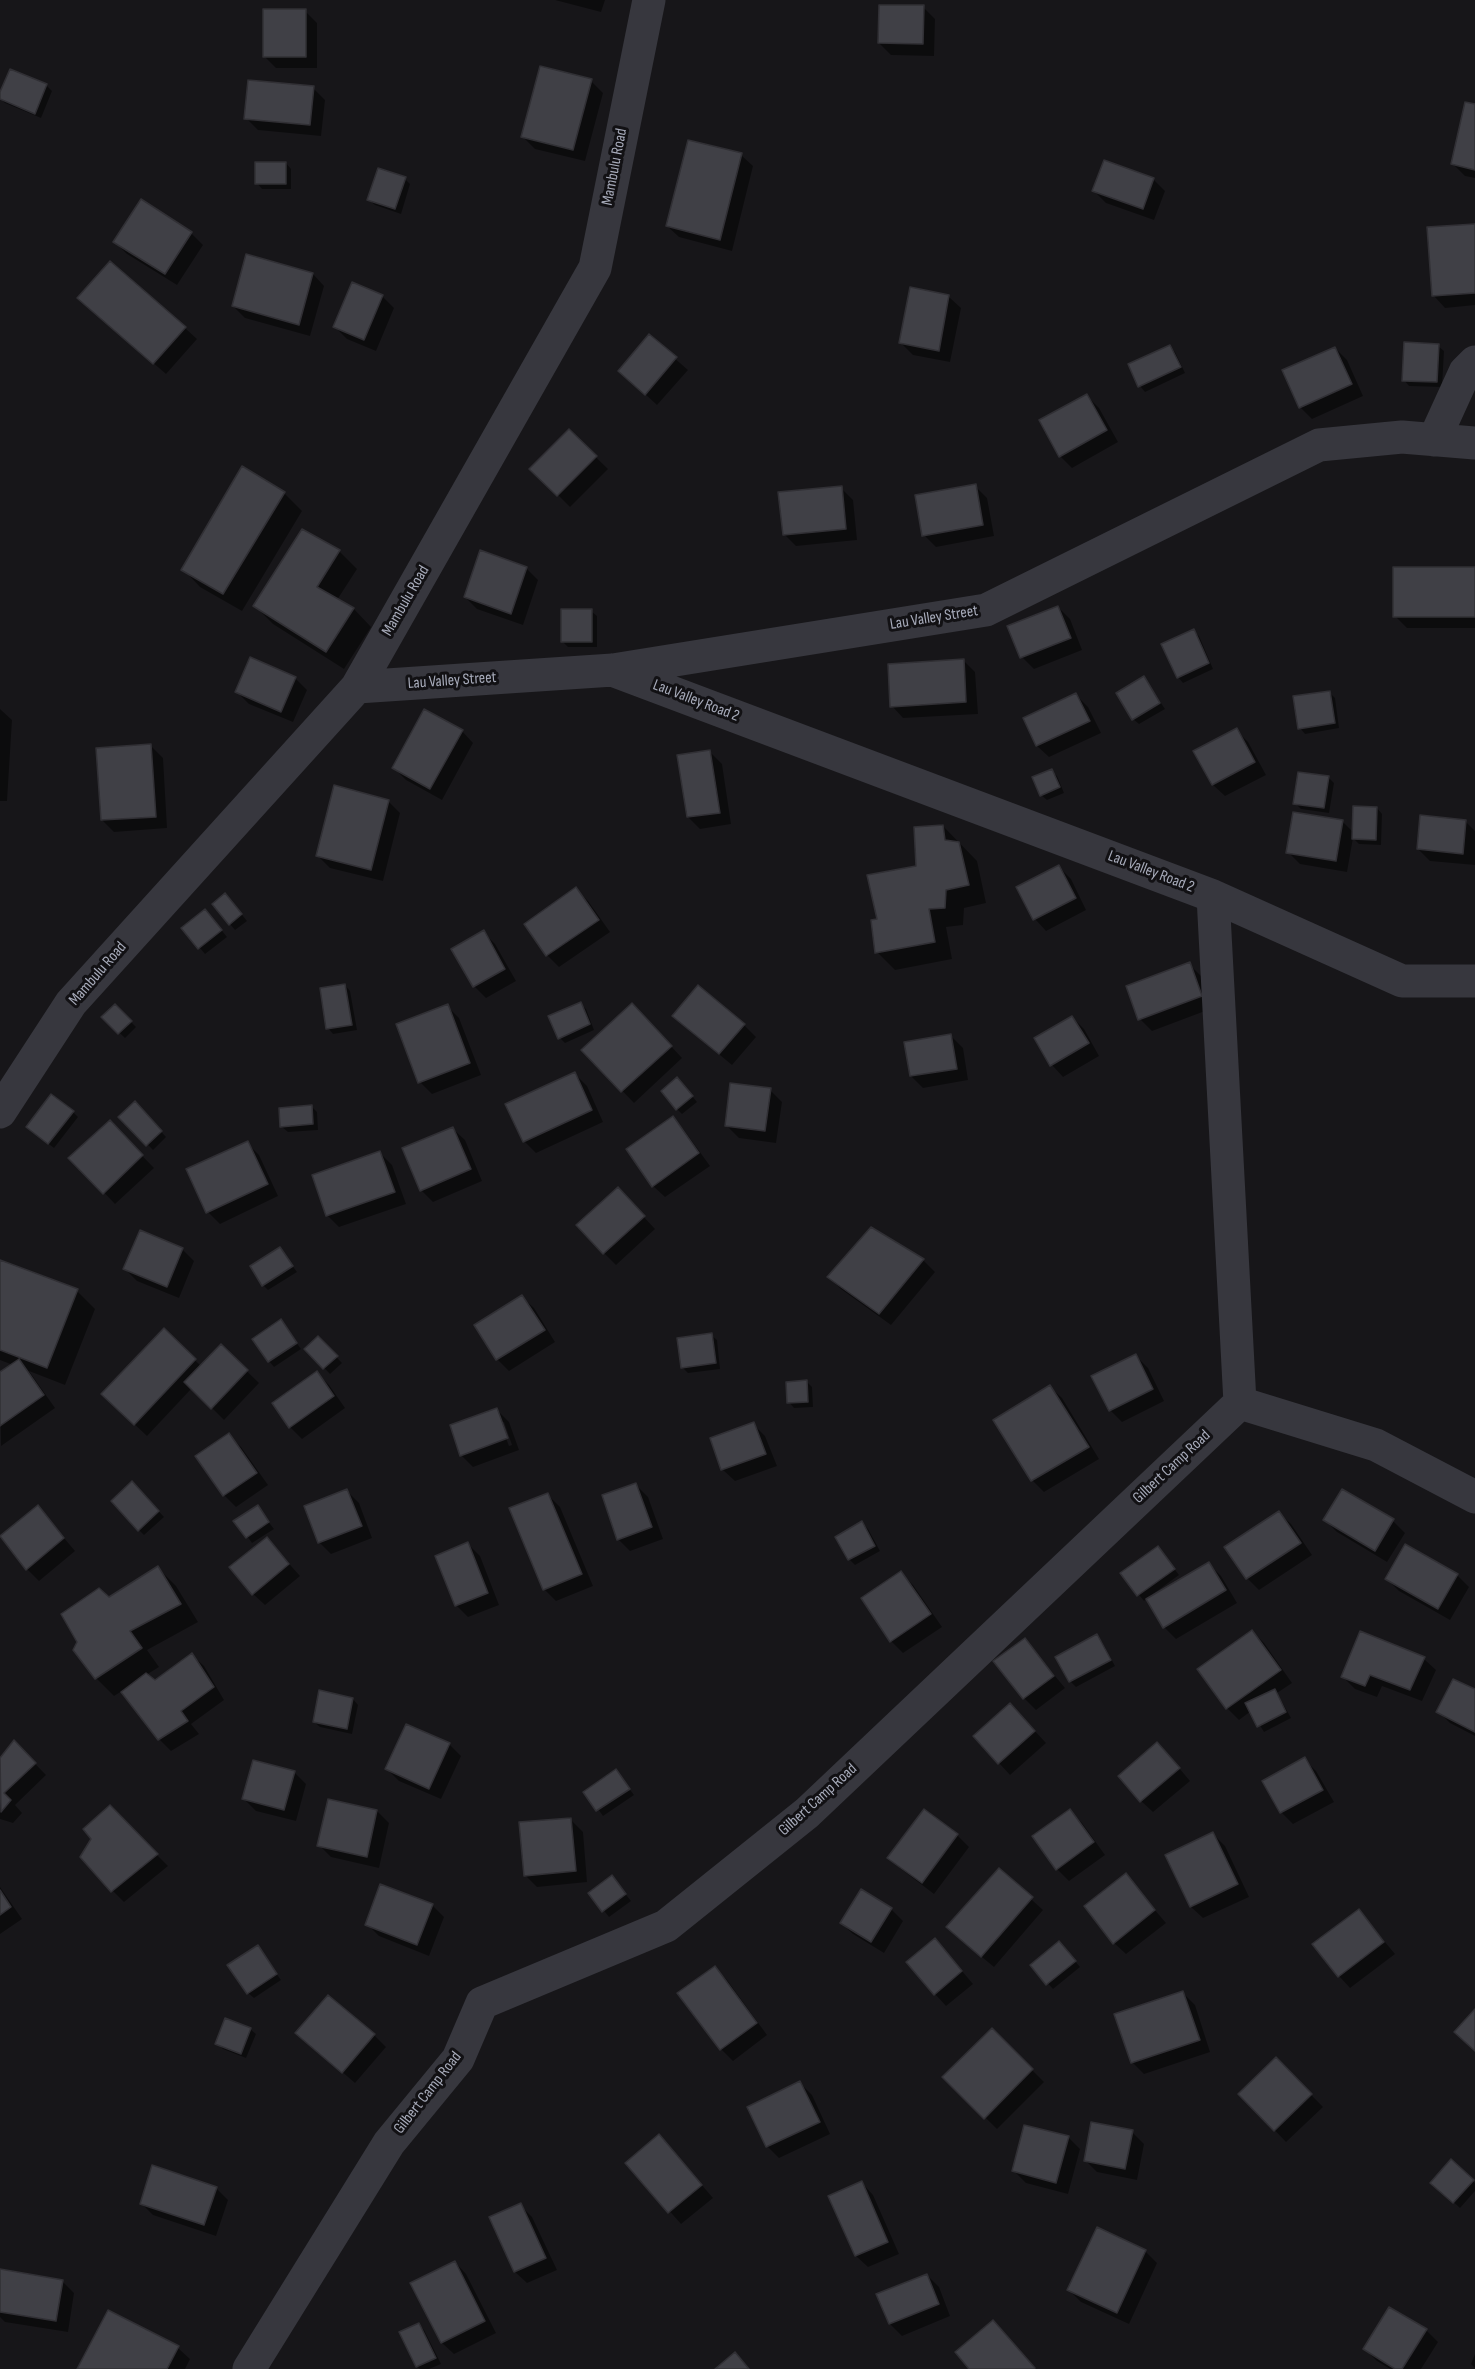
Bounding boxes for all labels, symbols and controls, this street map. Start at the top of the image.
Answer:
street label: Mambulu Road [598,127,632,207]
street label: Mambulu Road [378,562,434,640]
street label: Lau Valley Street [889,602,979,634]
street label: Lau Valley Street [407,668,497,694]
street label: Lau Valley Road 2 [650,676,742,726]
street label: Lau Valley Road 2 [1105,847,1197,897]
street label: Mambulu Road [65,938,131,1010]
street label: Gilbert Camp Road [1129,1426,1215,1508]
street label: Gilbert Camp Road [775,1760,861,1840]
street label: Gilbert Camp Road [390,2048,466,2138]

